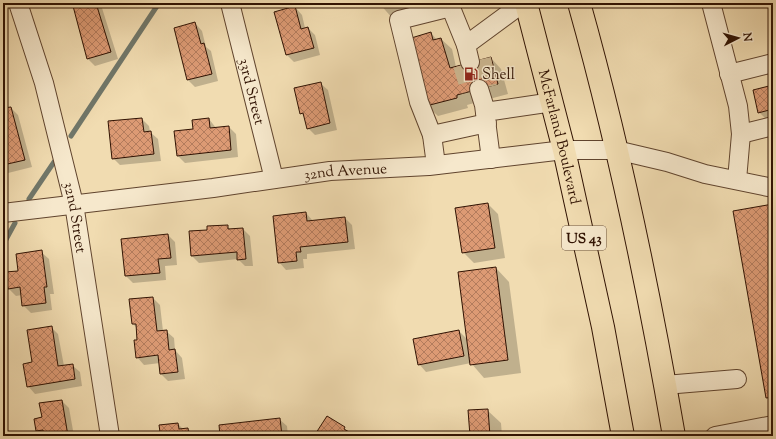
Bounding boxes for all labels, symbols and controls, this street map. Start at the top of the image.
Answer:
north arrow [718,18,758,58]
text: N [738,31,755,42]
street label: 33rd Street [232,56,269,127]
place label: Shell [482,65,515,86]
fuel station icon: Shell [463,66,479,82]
street label: McFarland Boulevard [532,68,585,207]
street label: 32nd Avenue [302,159,388,187]
street label: 32nd Street [57,180,90,255]
road number: US 43 [562,226,606,250]

